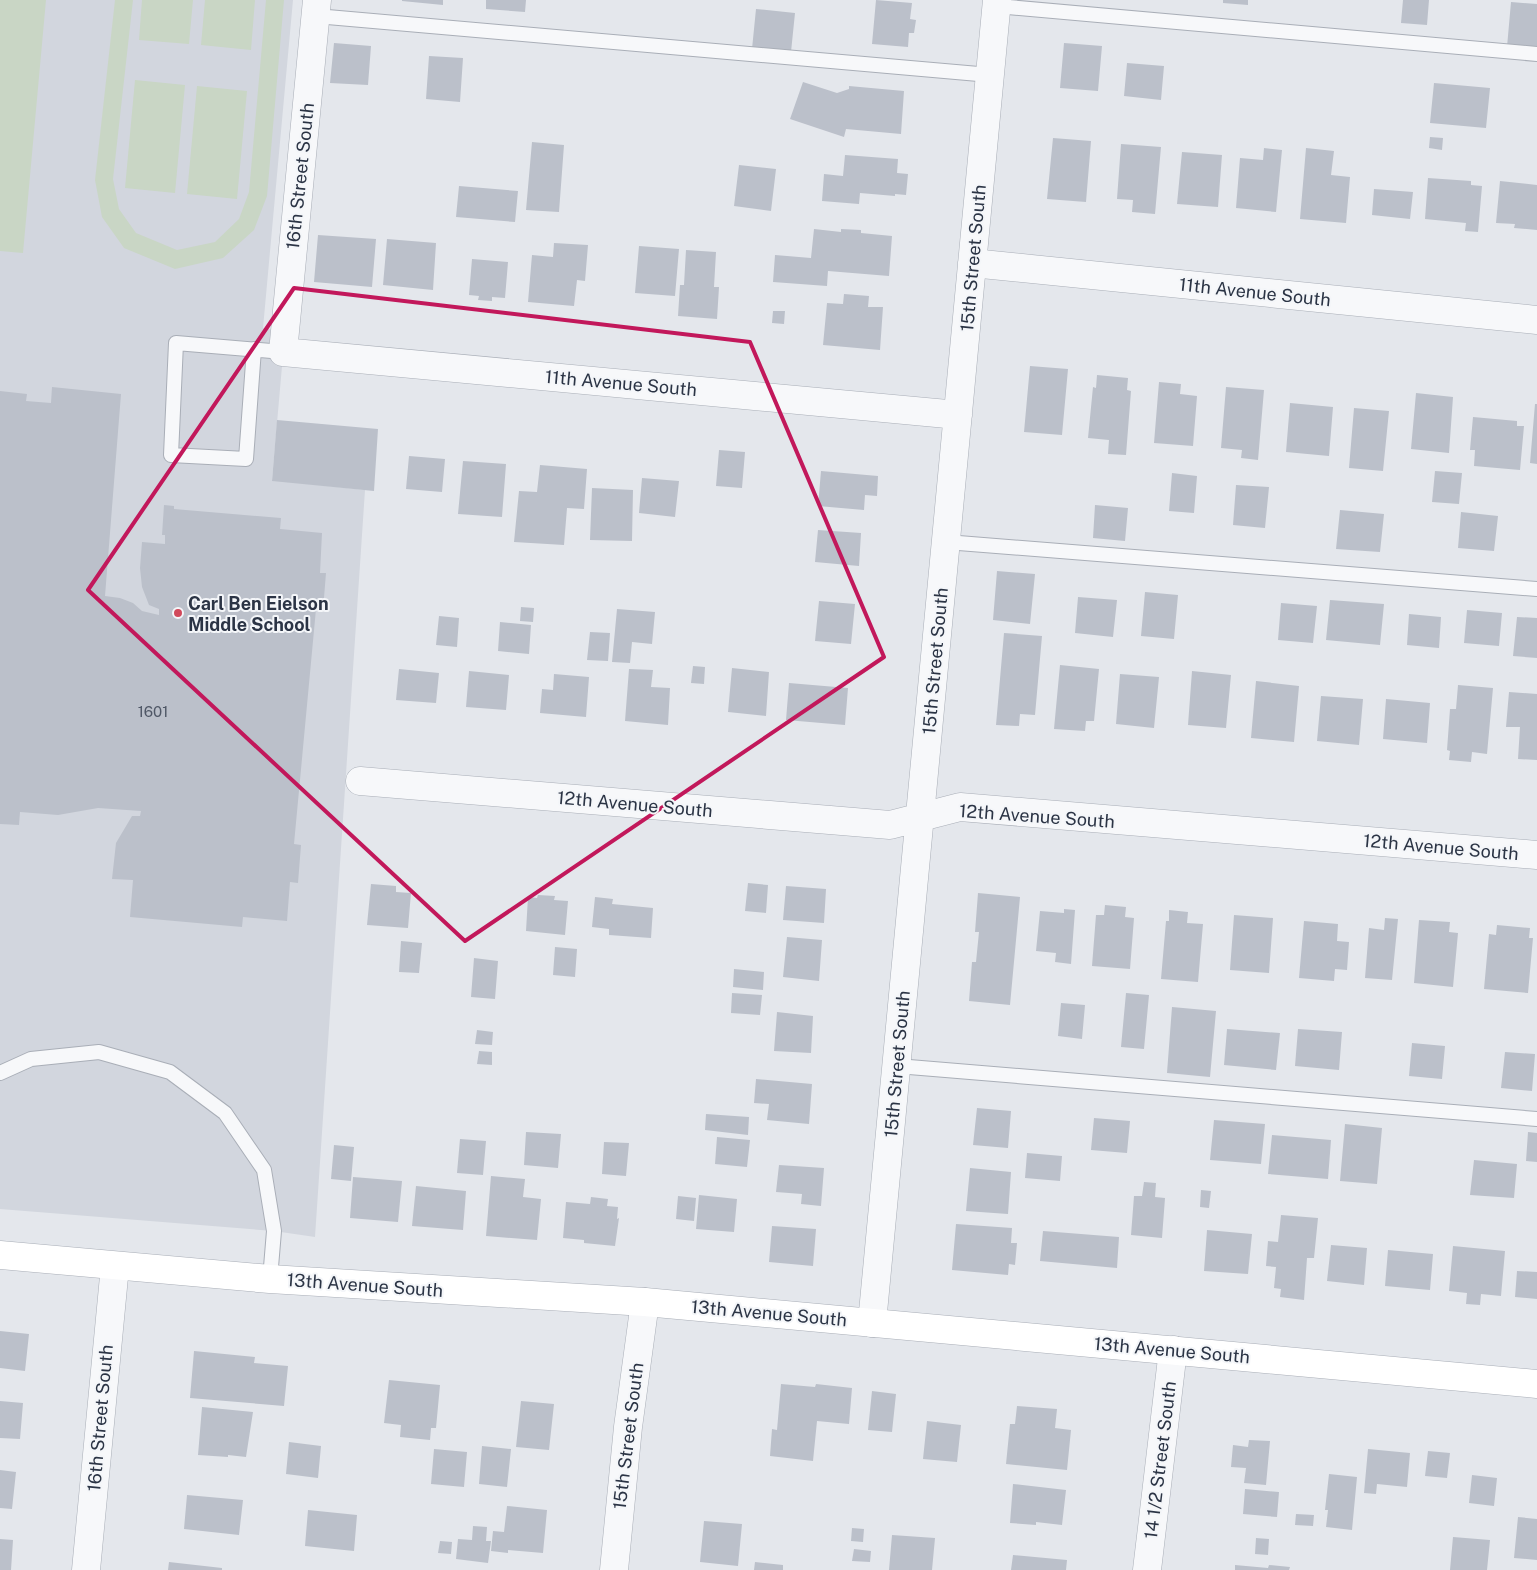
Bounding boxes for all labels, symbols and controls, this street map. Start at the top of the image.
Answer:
street label: 16th Street South [282,102,318,250]
street label: 15th Street South [956,184,990,332]
street label: 11th Avenue South [1178,274,1332,310]
street label: 11th Avenue South [544,366,698,400]
street label: 15th Street South [918,587,952,735]
place label: Carl Ben Eielson Middle School [188,593,329,635]
marker: Carl Ben Eielson Middle School [172,607,184,619]
house number: 1601 [138,703,168,720]
street label: 12th Avenue South [556,787,714,821]
street label: 12th Avenue South [958,800,1116,832]
street label: 12th Avenue South [1362,830,1520,864]
street label: 15th Street South [880,990,914,1138]
street label: 13th Avenue South [286,1269,444,1301]
street label: 13th Avenue South [690,1296,848,1330]
street label: 13th Avenue South [1093,1333,1251,1367]
street label: 16th Street South [83,1344,117,1492]
street label: 15th Street South [609,1361,647,1511]
street label: 14 1/2 Street South [1140,1380,1180,1540]

